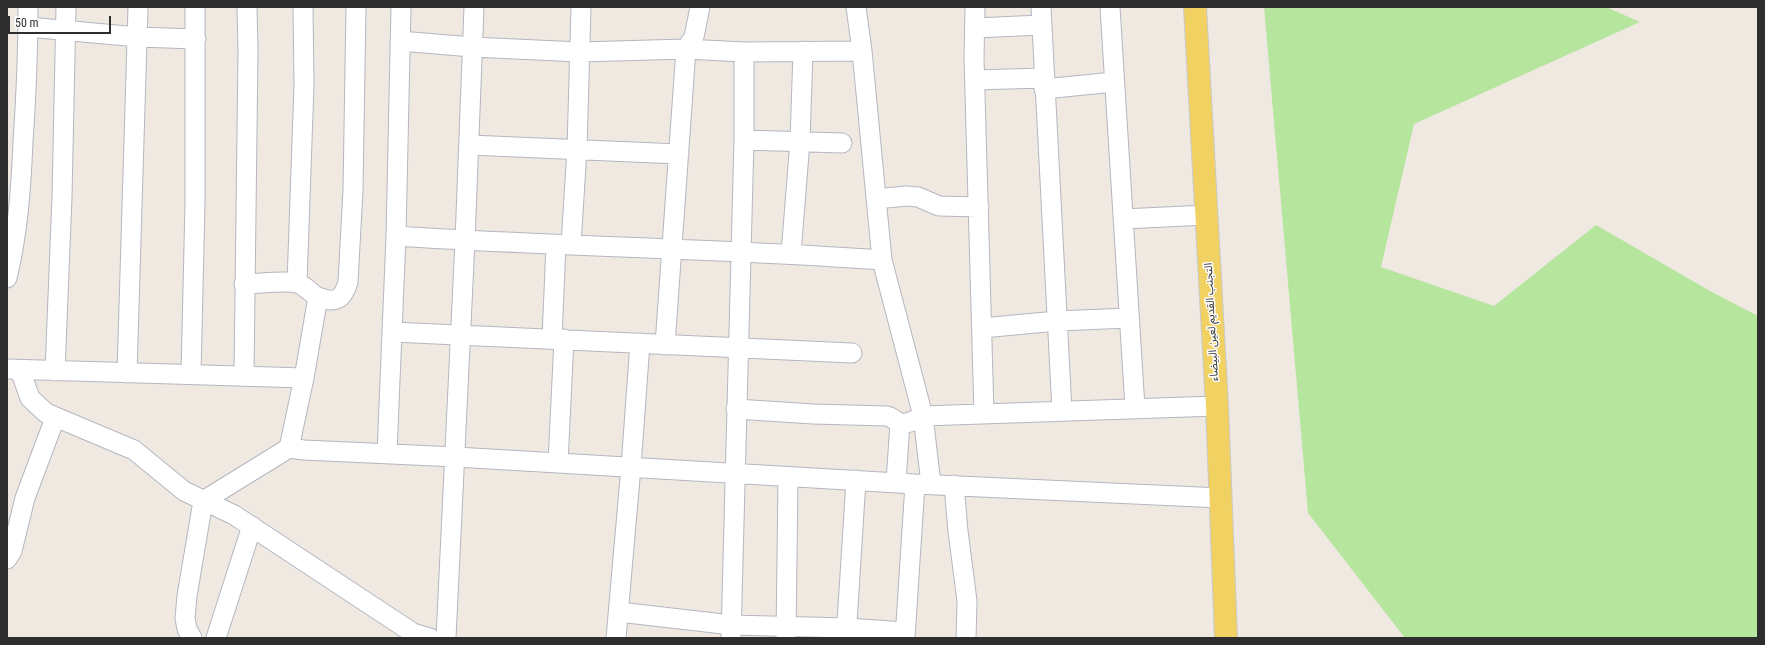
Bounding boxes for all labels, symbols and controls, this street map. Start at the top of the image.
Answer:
scale bar [10,8,113,34]
text: 50 m [15,16,39,30]
street label: التجنب القديم لعين البيضاء [1202,263,1222,381]

